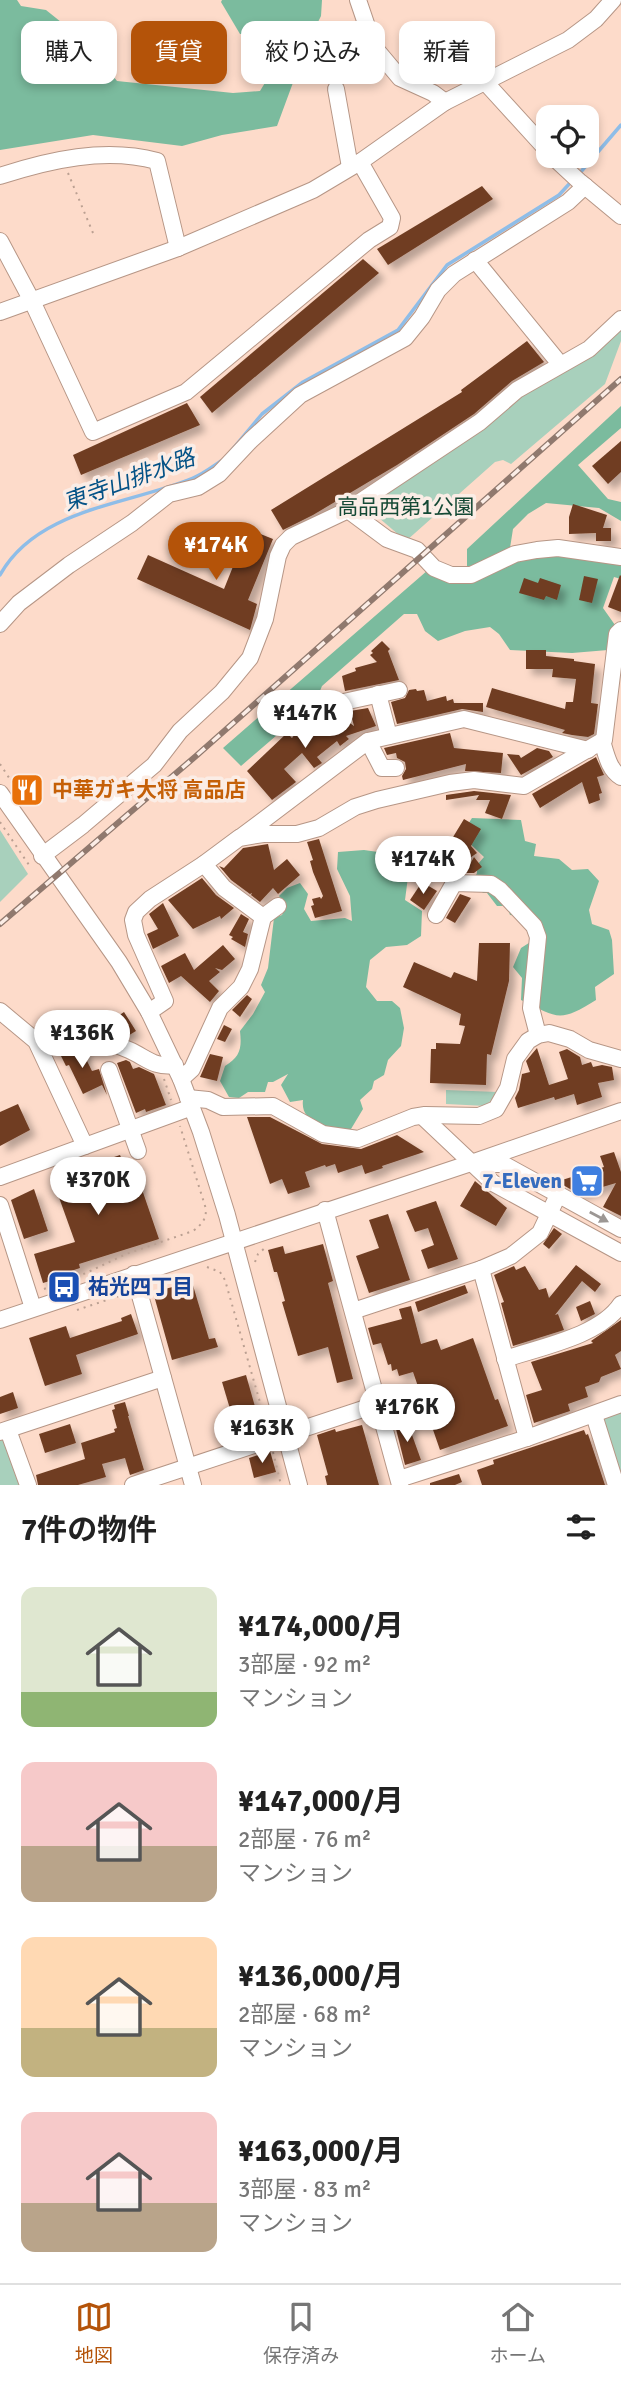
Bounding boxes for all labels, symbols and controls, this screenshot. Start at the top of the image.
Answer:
chip: 購入 [21,21,117,84]
chip: 賃貸 [131,21,227,84]
chip: 絞り込み [241,21,385,84]
chip: 新着 [399,21,495,84]
map controls [536,105,599,168]
button: locate [536,105,599,168]
water label: 東寺山排水路 [59,442,201,517]
park label: 高品西第1公園 [337,494,475,520]
pin: ¥174K [167,522,265,582]
text: ¥174K [184,530,248,559]
pin: ¥147K [256,690,354,750]
text: ¥147K [273,698,337,727]
restaurant icon: 中華ガキ大将 高品店 [8,771,46,809]
place label: 中華ガキ大将 高品店 [52,777,246,803]
pin: ¥174K [374,836,472,896]
text: ¥174K [391,844,455,873]
pin: ¥136K [33,1010,131,1070]
text: ¥136K [50,1018,114,1047]
pin: ¥370K [49,1158,147,1217]
supermarket icon: 7-Eleven [568,1162,606,1200]
text: ¥370K [66,1165,130,1194]
place label: 7-Eleven [482,1168,562,1194]
one-way arrow [589,1211,609,1223]
bus stop icon: 祐光四丁目 [45,1268,83,1306]
place label: 祐光四丁目 [88,1274,193,1300]
pin: ¥176K [358,1384,456,1444]
text: ¥176K [375,1392,439,1421]
pin: ¥163K [213,1406,311,1465]
text: ¥163K [230,1413,294,1442]
icon: filters [562,1508,600,1546]
text: 7件の物件 [21,1512,157,1549]
text: ¥174,000/月 [238,1608,404,1645]
icon: home [77,1615,161,1699]
text: 3部屋 · 92 m² [238,1650,371,1679]
text: マンション [238,1684,353,1713]
text: ¥147,000/月 [238,1783,404,1820]
icon: home [77,1790,161,1874]
text: 2部屋 · 76 m² [238,1825,371,1854]
text: マンション [238,1859,353,1888]
text: ¥136,000/月 [238,1958,404,1995]
icon: home [77,1965,161,2049]
text: 2部屋 · 68 m² [238,2000,371,2029]
text: マンション [238,2034,353,2063]
text: ¥163,000/月 [238,2133,404,2170]
icon: home [77,2140,161,2224]
text: 3部屋 · 83 m² [238,2175,371,2204]
text: マンション [238,2209,353,2238]
tab: 地図 [75,2298,113,2368]
tab: 保存済み [263,2298,339,2368]
tab: ホーム [489,2298,546,2368]

